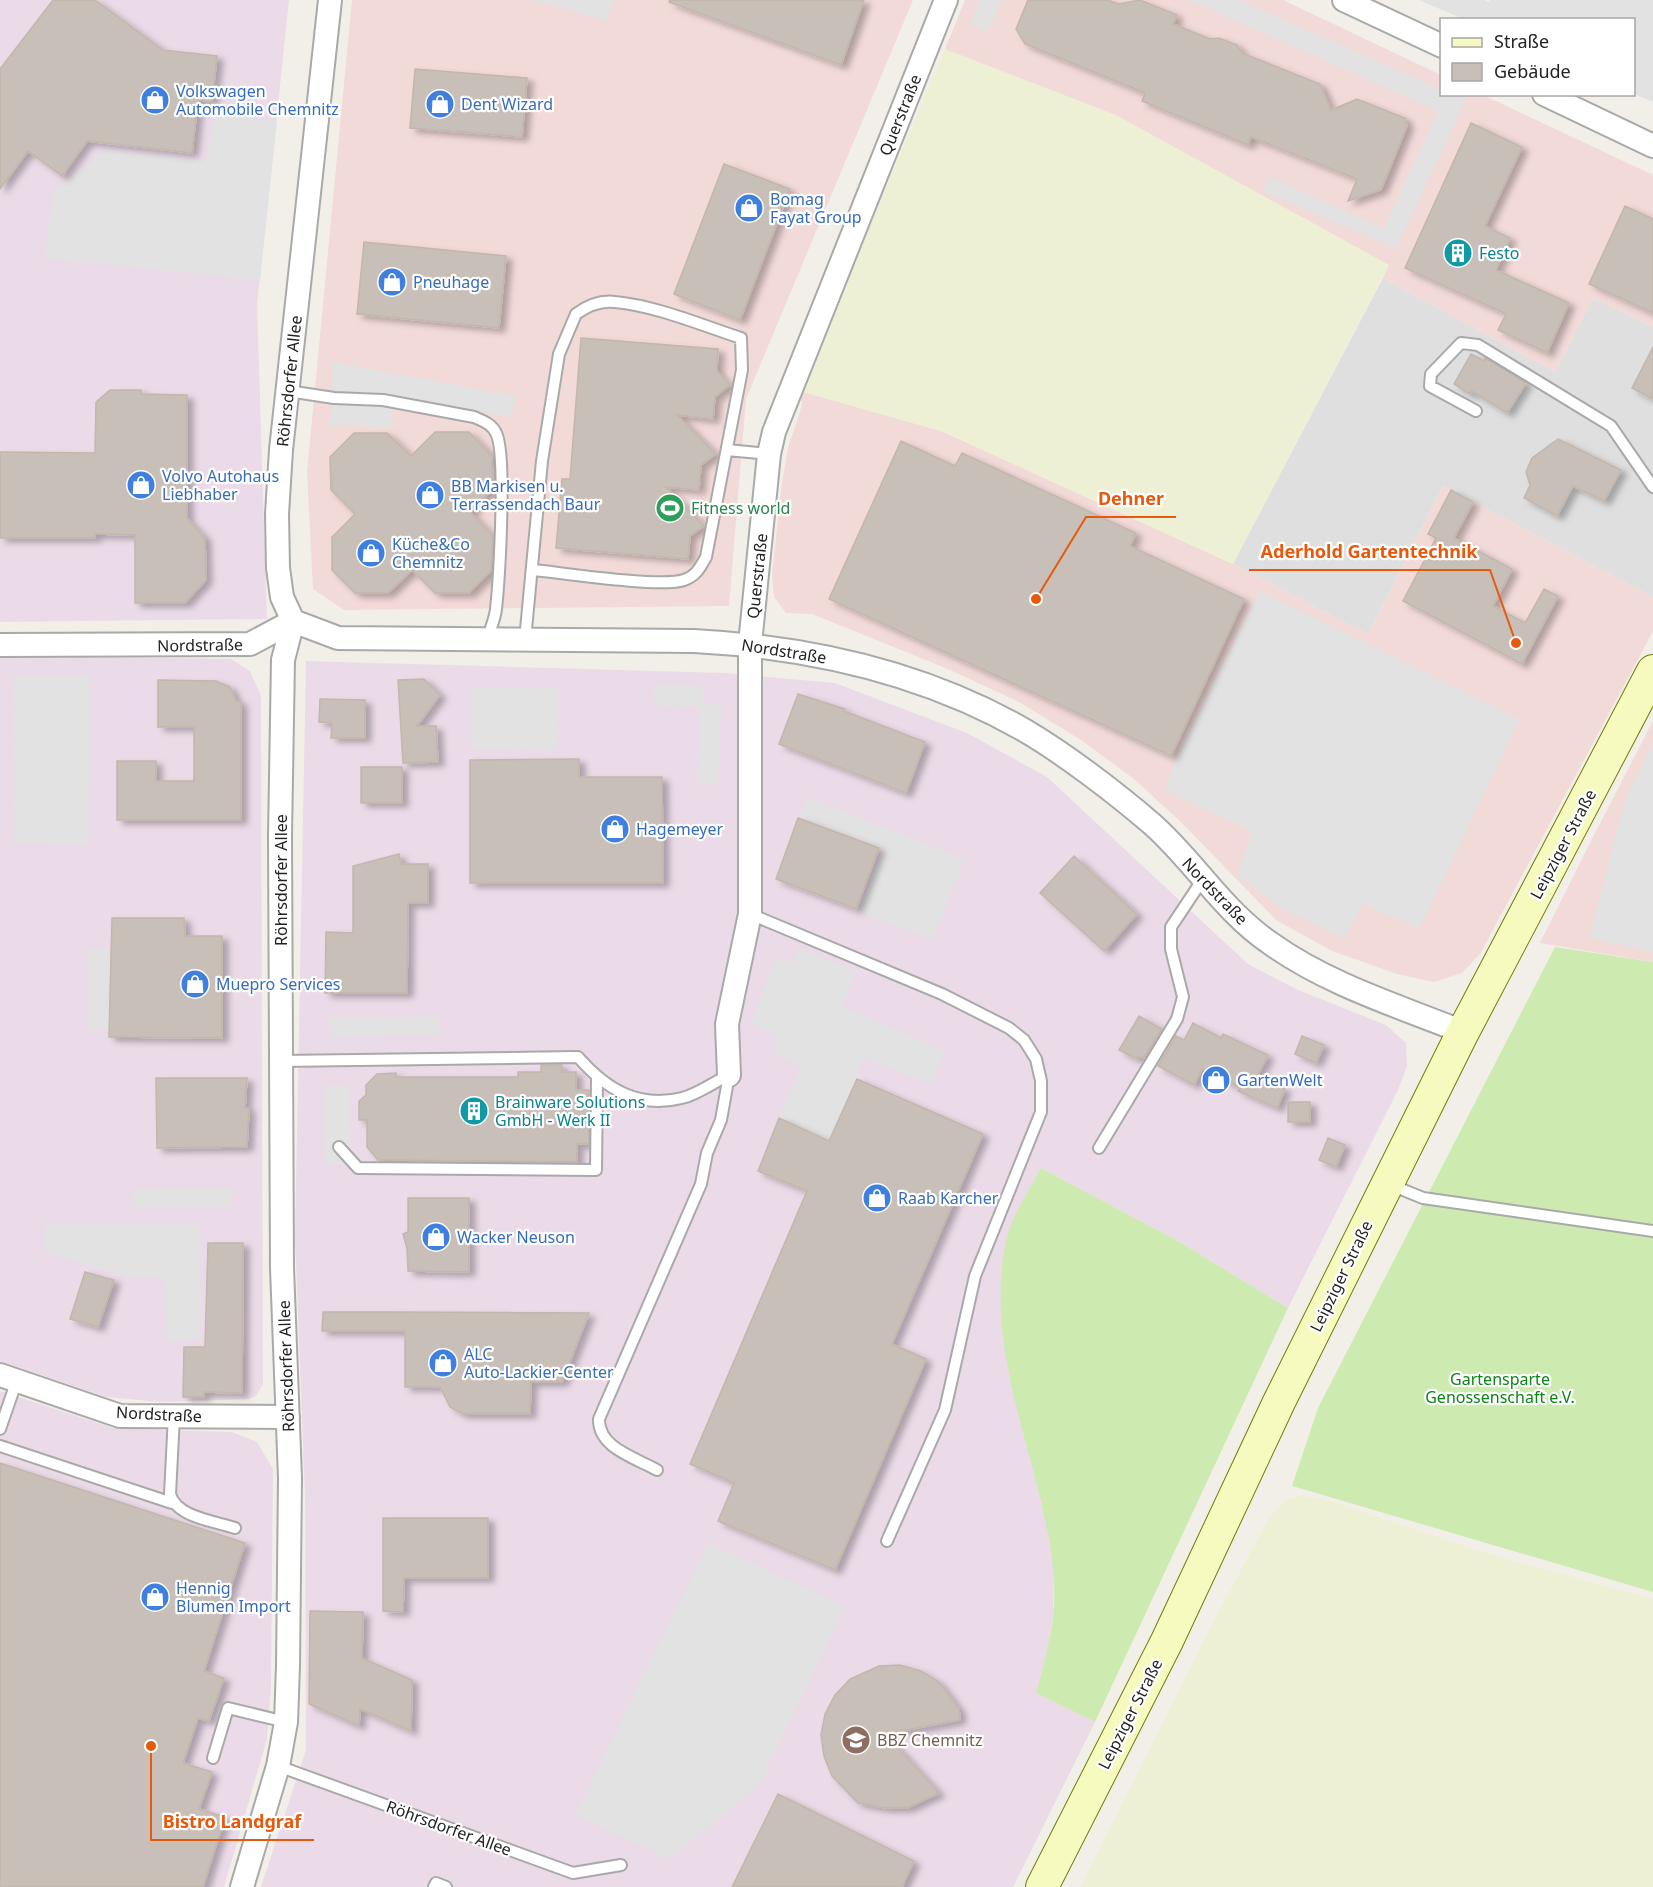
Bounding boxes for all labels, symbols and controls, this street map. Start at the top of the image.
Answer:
legend [1440,18,1635,96]
text: Straße [1494,29,1549,53]
text: Gebäude [1494,59,1571,83]
street label: Querstraße [874,71,926,159]
place label: Volkswagen Automobile Chemnitz [176,80,339,120]
shop icon: Volkswagen Automobile Chemnitz [139,84,171,116]
shop icon: Dent Wizard [424,88,456,120]
place label: Dent Wizard [461,93,553,115]
place label: Bomag Fayat Group [770,188,862,228]
shop icon: Bomag Fayat Group [733,192,765,224]
building icon: Festo [1442,237,1474,269]
place label: Festo [1479,242,1519,264]
shop icon: Pneuhage [376,266,408,298]
place label: Pneuhage [413,271,489,293]
street label: Röhrsdorfer Allee [271,314,307,448]
place label: Volvo Autohaus Liebhaber [162,465,279,505]
shop icon: Volvo Autohaus Liebhaber [125,469,157,501]
place label: BB Markisen u. Terrassendach Baur [451,475,601,515]
shop icon: BB Markisen u. Terrassendach Baur [414,479,446,511]
callout: Dehner [1086,481,1176,517]
text: Dehner [1098,486,1164,510]
sports icon: Fitness world [654,492,686,524]
place label: Fitness world [691,497,790,519]
street label: Querstraße [742,532,772,620]
place label: Küche&Co Chemnitz [392,533,470,573]
callout: Aderhold Gartentechnik [1249,534,1490,570]
shop icon: Küche&Co Chemnitz [355,537,387,569]
text: Aderhold Gartentechnik [1261,539,1478,563]
street label: Nordstraße [157,633,243,657]
street label: Nordstraße [740,633,828,669]
street label: Leipziger Straße [1525,785,1601,903]
shop icon: Hagemeyer [599,813,631,845]
street label: Röhrsdorfer Allee [270,814,292,946]
place label: Hagemeyer [636,818,724,840]
street label: Nordstraße [1177,853,1253,929]
shop icon: Muepro Services [179,968,211,1000]
place label: Muepro Services [216,973,340,995]
shop icon: GartenWelt [1200,1064,1232,1096]
place label: GartenWelt [1237,1069,1323,1091]
place label: Brainware Solutions GmbH - Werk II [495,1091,645,1131]
building icon: Brainware Solutions GmbH - Werk II [458,1095,490,1127]
shop icon: Raab Karcher [861,1182,893,1214]
place label: Raab Karcher [898,1187,999,1209]
street label: Leipziger Straße [1304,1217,1378,1335]
shop icon: Wacker Neuson [420,1221,452,1253]
place label: Wacker Neuson [457,1226,575,1248]
street label: Röhrsdorfer Allee [273,1300,299,1432]
place label: ALC Auto-Lackier-Center [464,1343,614,1383]
shop icon: ALC Auto-Lackier-Center [427,1347,459,1379]
park label: Gartensparte Genossenschaft e.V. [1425,1368,1575,1408]
street label: Nordstraße [116,1401,202,1427]
place label: Hennig Blumen Import [176,1577,291,1617]
shop icon: Hennig Blumen Import [139,1581,171,1613]
street label: Leipziger Straße [1093,1655,1167,1773]
school or university icon: BBZ Chemnitz [840,1724,872,1756]
place label: BBZ Chemnitz [877,1729,982,1751]
street label: Röhrsdorfer Allee [383,1795,515,1861]
callout: Bistro Landgraf [151,1804,314,1840]
text: Bistro Landgraf [163,1809,302,1833]

